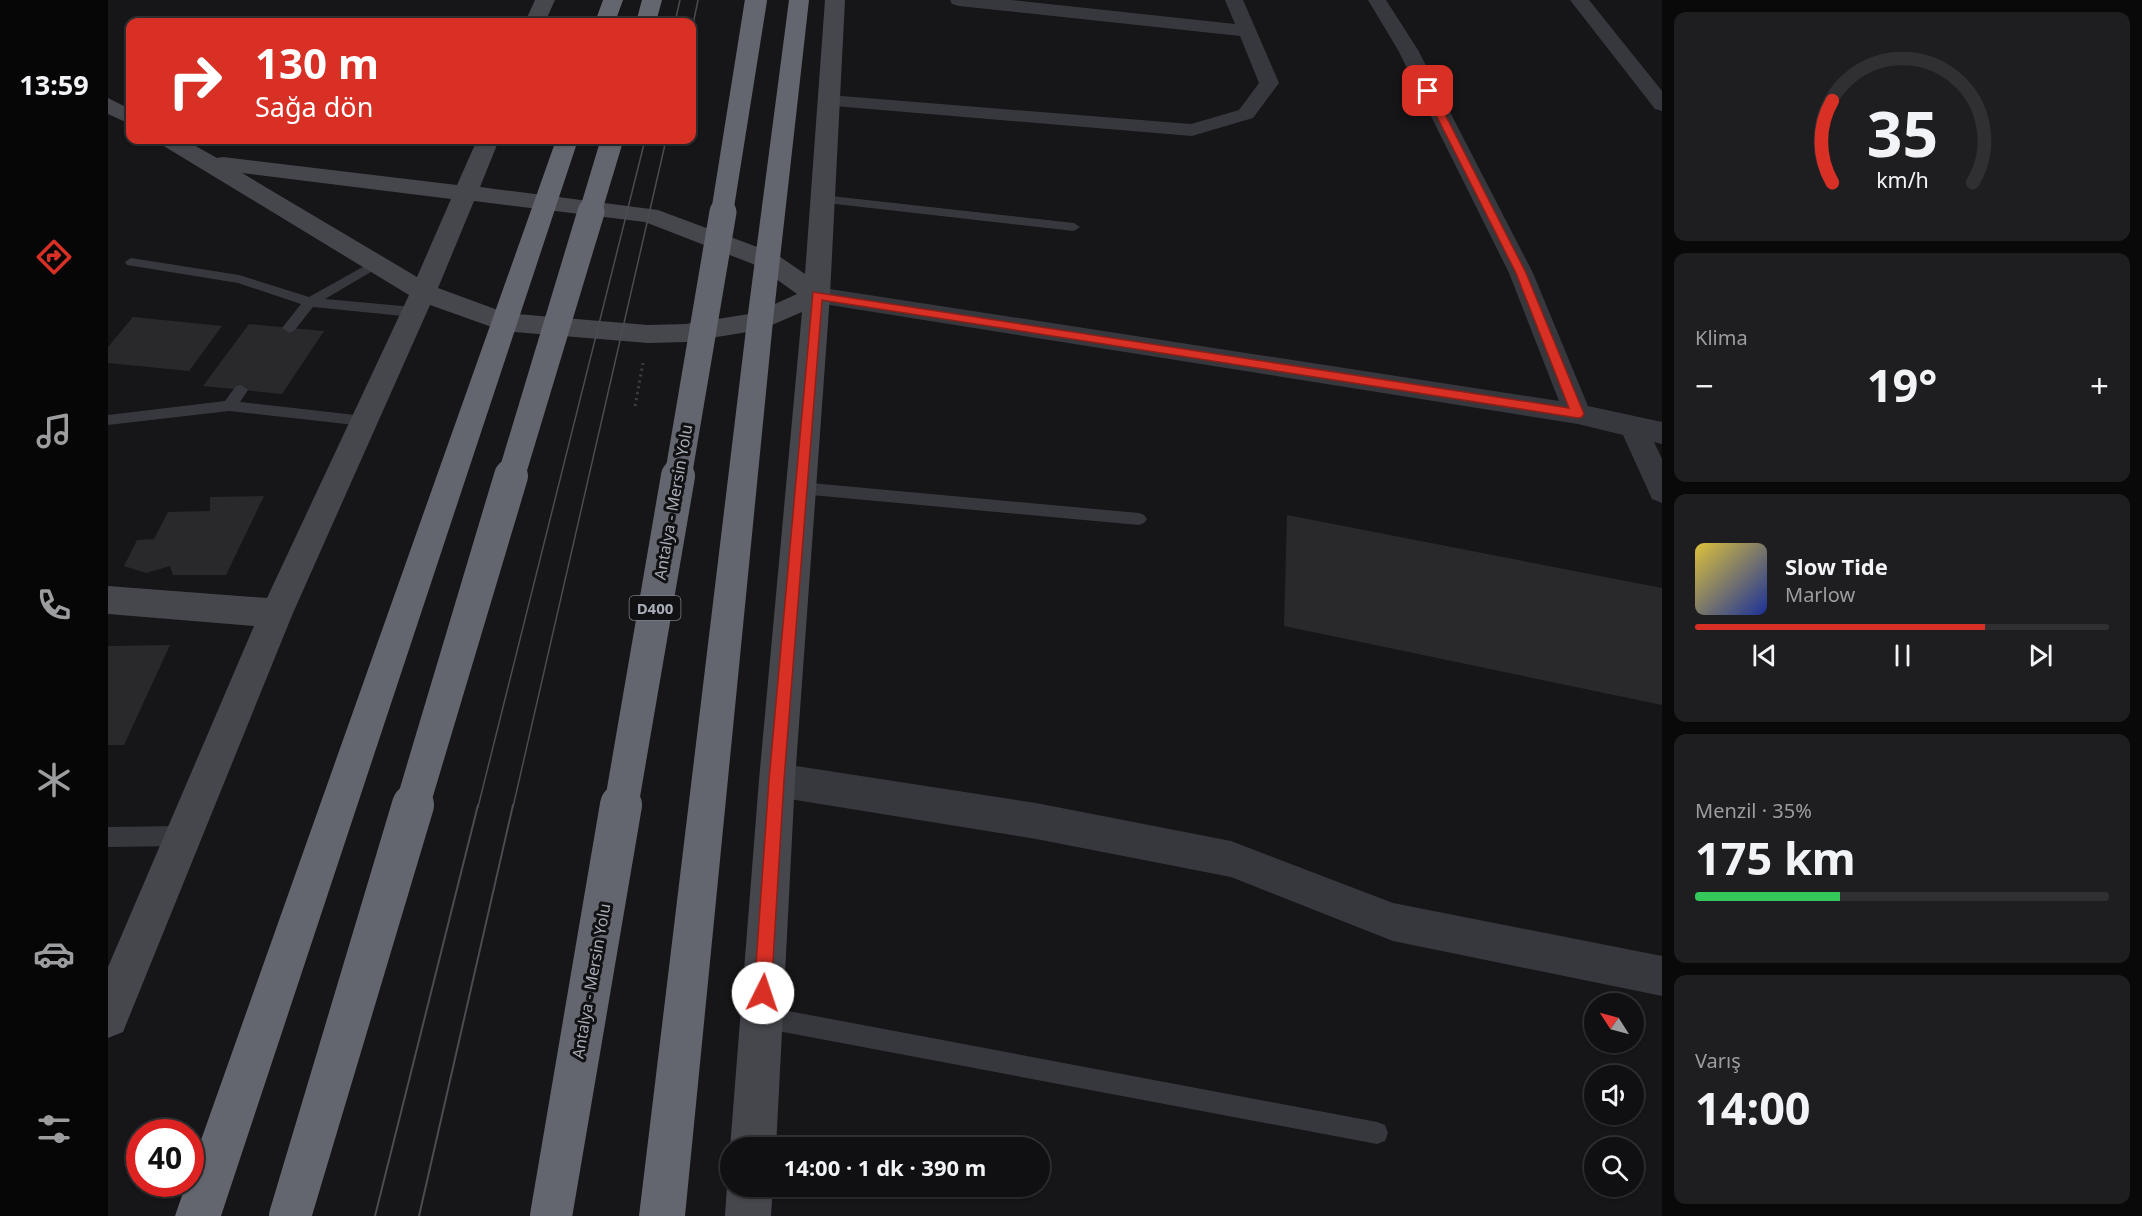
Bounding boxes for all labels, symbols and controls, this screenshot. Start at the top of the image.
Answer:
text: 130 m [255,34,379,91]
icon: right [156,42,234,120]
pin [1402,65,1453,116]
text: 13:59 [19,66,89,103]
icon: arrive [1411,74,1444,107]
text: Sağa dön [255,88,373,125]
text: 35 [1866,91,1938,176]
text: km/h [1876,166,1928,195]
icon: directions [33,236,75,278]
text: Klima [1695,324,1748,351]
text: 19° [1867,354,1937,415]
text: − [1695,363,1714,408]
text: + [2090,363,2109,408]
icon: music [33,410,75,452]
street label: Antalya - Mersin Yolu [648,423,698,581]
text: Slow Tide [1785,551,1888,581]
text: Marlow [1785,581,1855,608]
icon: phone [33,584,75,626]
road number: D400 [630,596,680,620]
icon: previous [1748,639,1781,672]
icon: pause [1886,639,1919,672]
icon: next [2024,639,2057,672]
icon: climate [33,759,75,801]
text: Menzil · 35% [1695,797,1812,824]
text: 175 km [1695,827,1856,888]
street label: Antalya - Mersin Yolu [566,902,616,1060]
icon: car [33,933,75,975]
position arrow [731,961,795,1025]
north arrow [1584,993,1644,1053]
map controls [1584,993,1644,1197]
text: Varış [1695,1047,1741,1074]
button: sound [1584,1065,1644,1125]
text: 14:00 [1695,1077,1811,1138]
icon: filters [33,1108,75,1150]
speed limit sign: 40 [126,1119,204,1197]
button: search [1584,1137,1644,1197]
text: 14:00 · 1 dk · 390 m [784,1152,986,1182]

